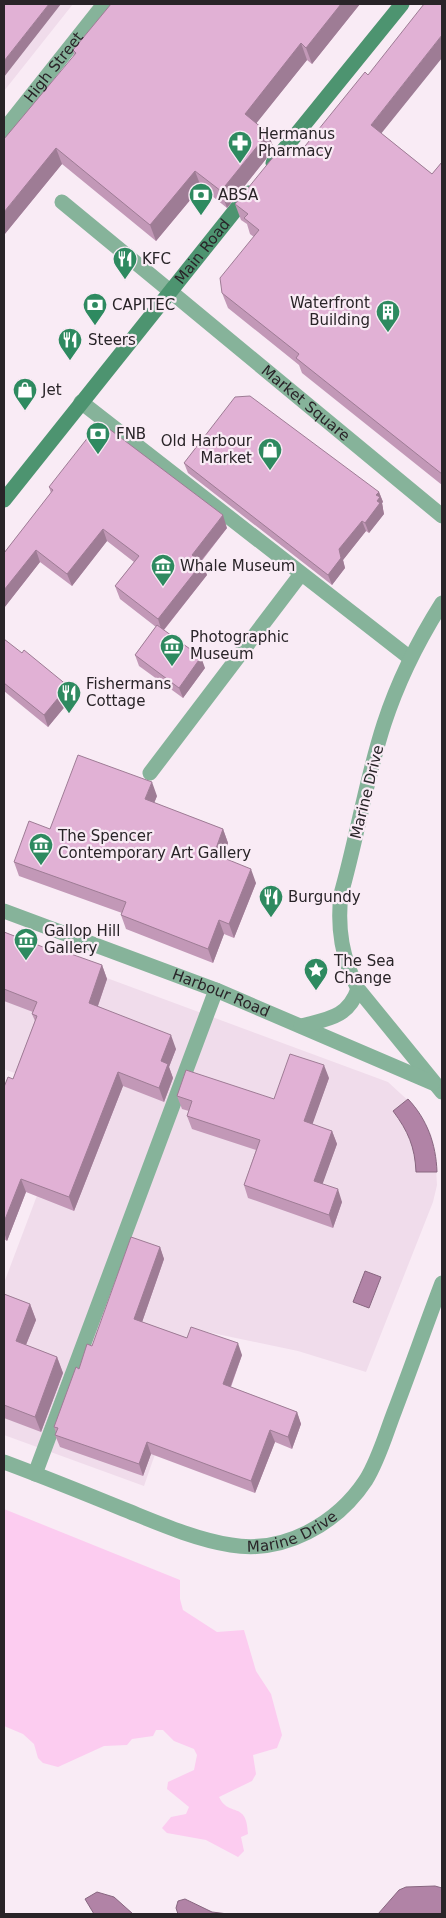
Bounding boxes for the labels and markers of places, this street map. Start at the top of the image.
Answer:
place label: Hermanus Pharmacy [258,125,335,160]
pharmacy icon: Hermanus Pharmacy [227,130,253,164]
bank icon: ABSA [188,182,214,216]
place label: ABSA [218,186,259,204]
restaurant icon: KFC [112,246,138,280]
place label: KFC [142,250,171,268]
bank icon: CAPITEC [82,292,108,326]
place label: Waterfront Building [290,294,370,329]
place label: CAPITEC [112,296,175,314]
building icon: Waterfront Building [375,299,401,333]
restaurant icon: Steers [57,327,83,361]
place label: Steers [88,331,136,349]
shop icon: Jet [12,377,38,411]
place label: Jet [41,381,62,399]
bank icon: FNB [85,421,111,455]
place label: FNB [116,425,146,443]
place label: Old Harbour Market [161,432,253,467]
shop icon: Old Harbour Market [257,437,283,471]
museum icon: Whale Museum [150,553,176,587]
place label: Whale Museum [180,557,295,575]
place label: Photographic Museum [190,628,289,663]
museum icon: Photographic Museum [159,633,185,667]
place label: Fishermans Cottage [86,675,171,710]
restaurant icon: Fishermans Cottage [56,680,82,714]
place label: The Spencer Contemporary Art Gallery [57,827,251,862]
museum icon: The Spencer Contemporary Art Gallery [28,832,54,866]
restaurant icon: Burgundy [258,884,284,918]
place label: Burgundy [288,888,361,906]
place label: Gallop Hill Gallery [44,922,120,957]
museum icon: Gallop Hill Gallery [13,927,39,961]
place label: The Sea Change [333,952,395,987]
place icon: The Sea Change [303,957,329,991]

